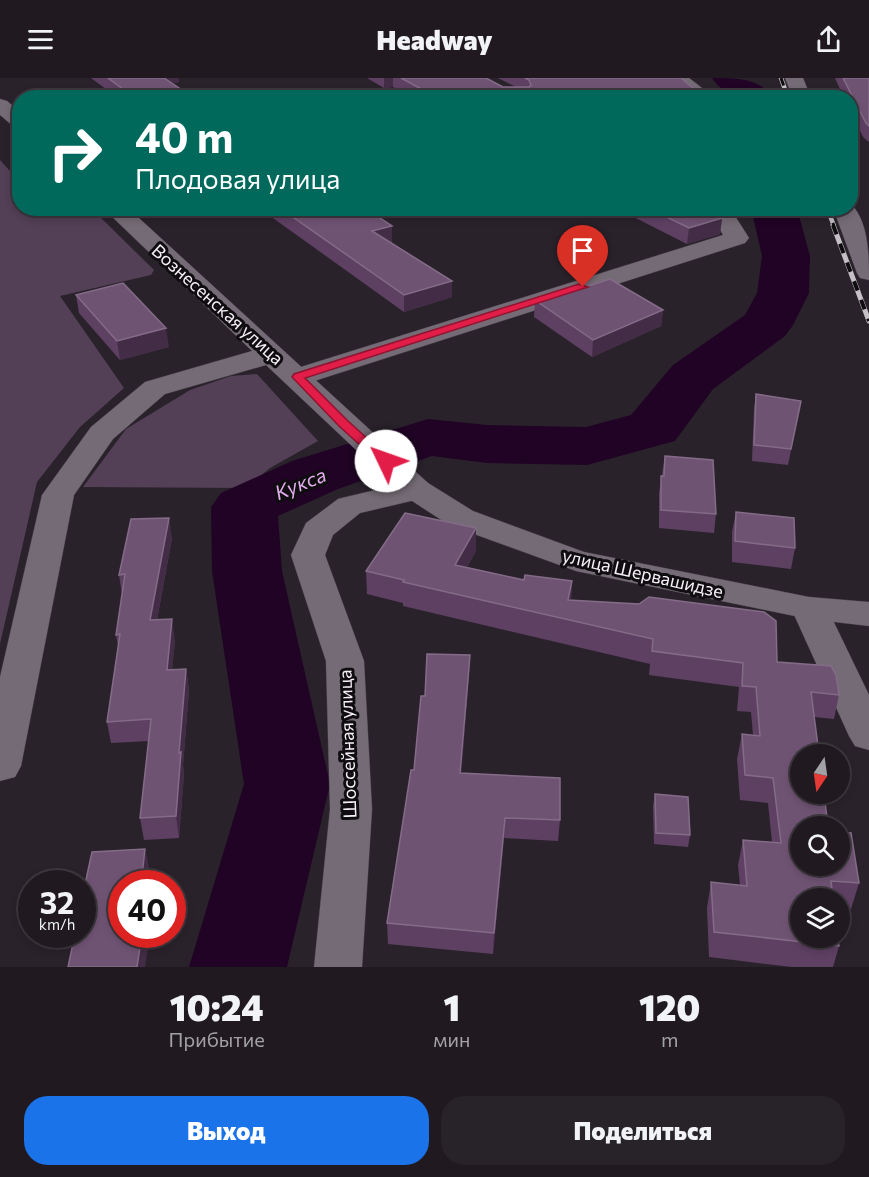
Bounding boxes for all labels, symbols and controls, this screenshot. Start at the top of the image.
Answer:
icon: menu [24,23,57,56]
text: Headway [376,23,493,56]
icon: share [812,23,845,56]
text: 40 m [135,110,233,162]
icon: right [36,114,114,192]
text: Плодовая улица [135,162,340,195]
pin [557,225,608,287]
icon: arrive [566,234,599,267]
street label: Вознесенская улица [148,239,288,369]
position arrow [354,429,418,493]
water label: Кукса [271,462,329,504]
street label: улица Шервашидзе [560,544,726,602]
street label: Шоссейная улица [333,669,361,819]
north arrow [790,744,850,804]
map controls [790,744,850,948]
button: search [790,816,850,876]
speed limit sign: 40 [108,870,186,948]
text: 32 [40,883,74,920]
button: layers [790,888,850,948]
text: km/h [39,915,75,933]
text: 10:24 [170,984,264,1028]
text: 1 [443,984,460,1028]
text: 120 [639,984,700,1028]
text: Прибытие [169,1027,265,1051]
text: мин [433,1027,470,1051]
text: m [661,1027,678,1051]
button: Выход [24,1096,429,1165]
button: Поделиться [441,1096,845,1165]

